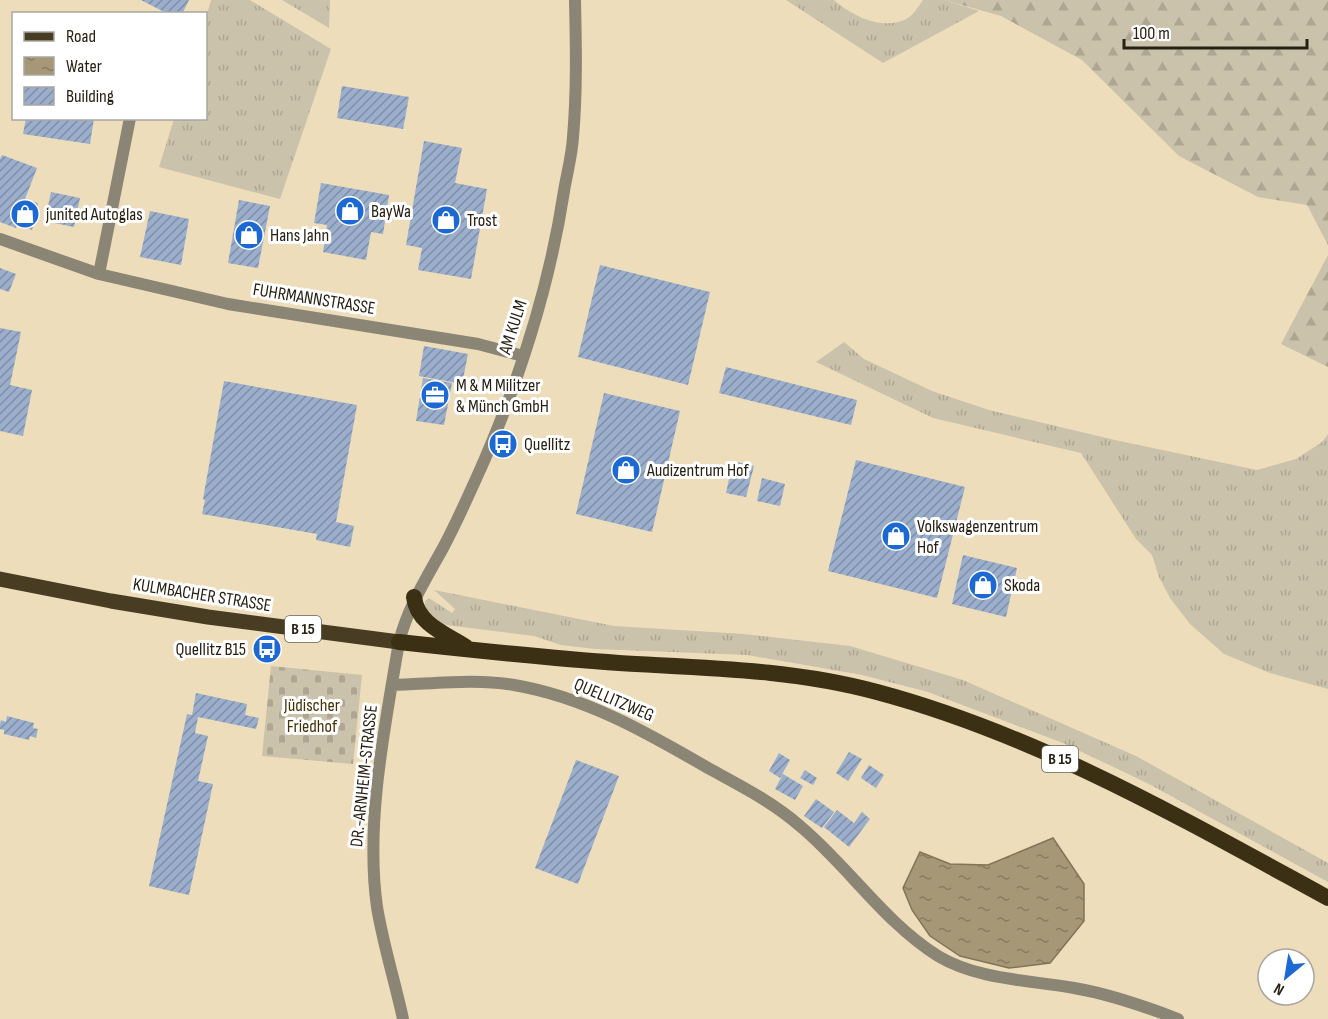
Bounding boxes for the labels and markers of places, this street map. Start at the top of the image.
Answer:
shop icon: BayWa [334,195,366,227]
shop icon: junited Autoglas [9,198,41,230]
place label: BayWa [371,201,411,222]
place label: junited Autoglas [45,204,143,225]
shop icon: Trost [430,204,462,236]
place label: Trost [467,210,498,231]
shop icon: Hans Jahn [233,219,265,251]
place label: Hans Jahn [270,225,329,246]
place label: M & M Militzer & Münch GmbH [456,375,549,417]
office icon: M & M Militzer & Münch GmbH [419,379,451,411]
bus stop icon: Quellitz [487,428,519,460]
place label: Quellitz [524,434,571,455]
shop icon: Audizentrum Hof [610,454,642,486]
place label: Audizentrum Hof [646,460,750,481]
place label: Volkswagenzentrum Hof [917,516,1038,558]
shop icon: Volkswagenzentrum Hof [880,520,912,552]
shop icon: Skoda [967,569,999,601]
place label: Skoda [1004,575,1040,596]
bus stop icon: Quellitz B15 [251,633,283,665]
place label: Quellitz B15 [175,639,246,660]

